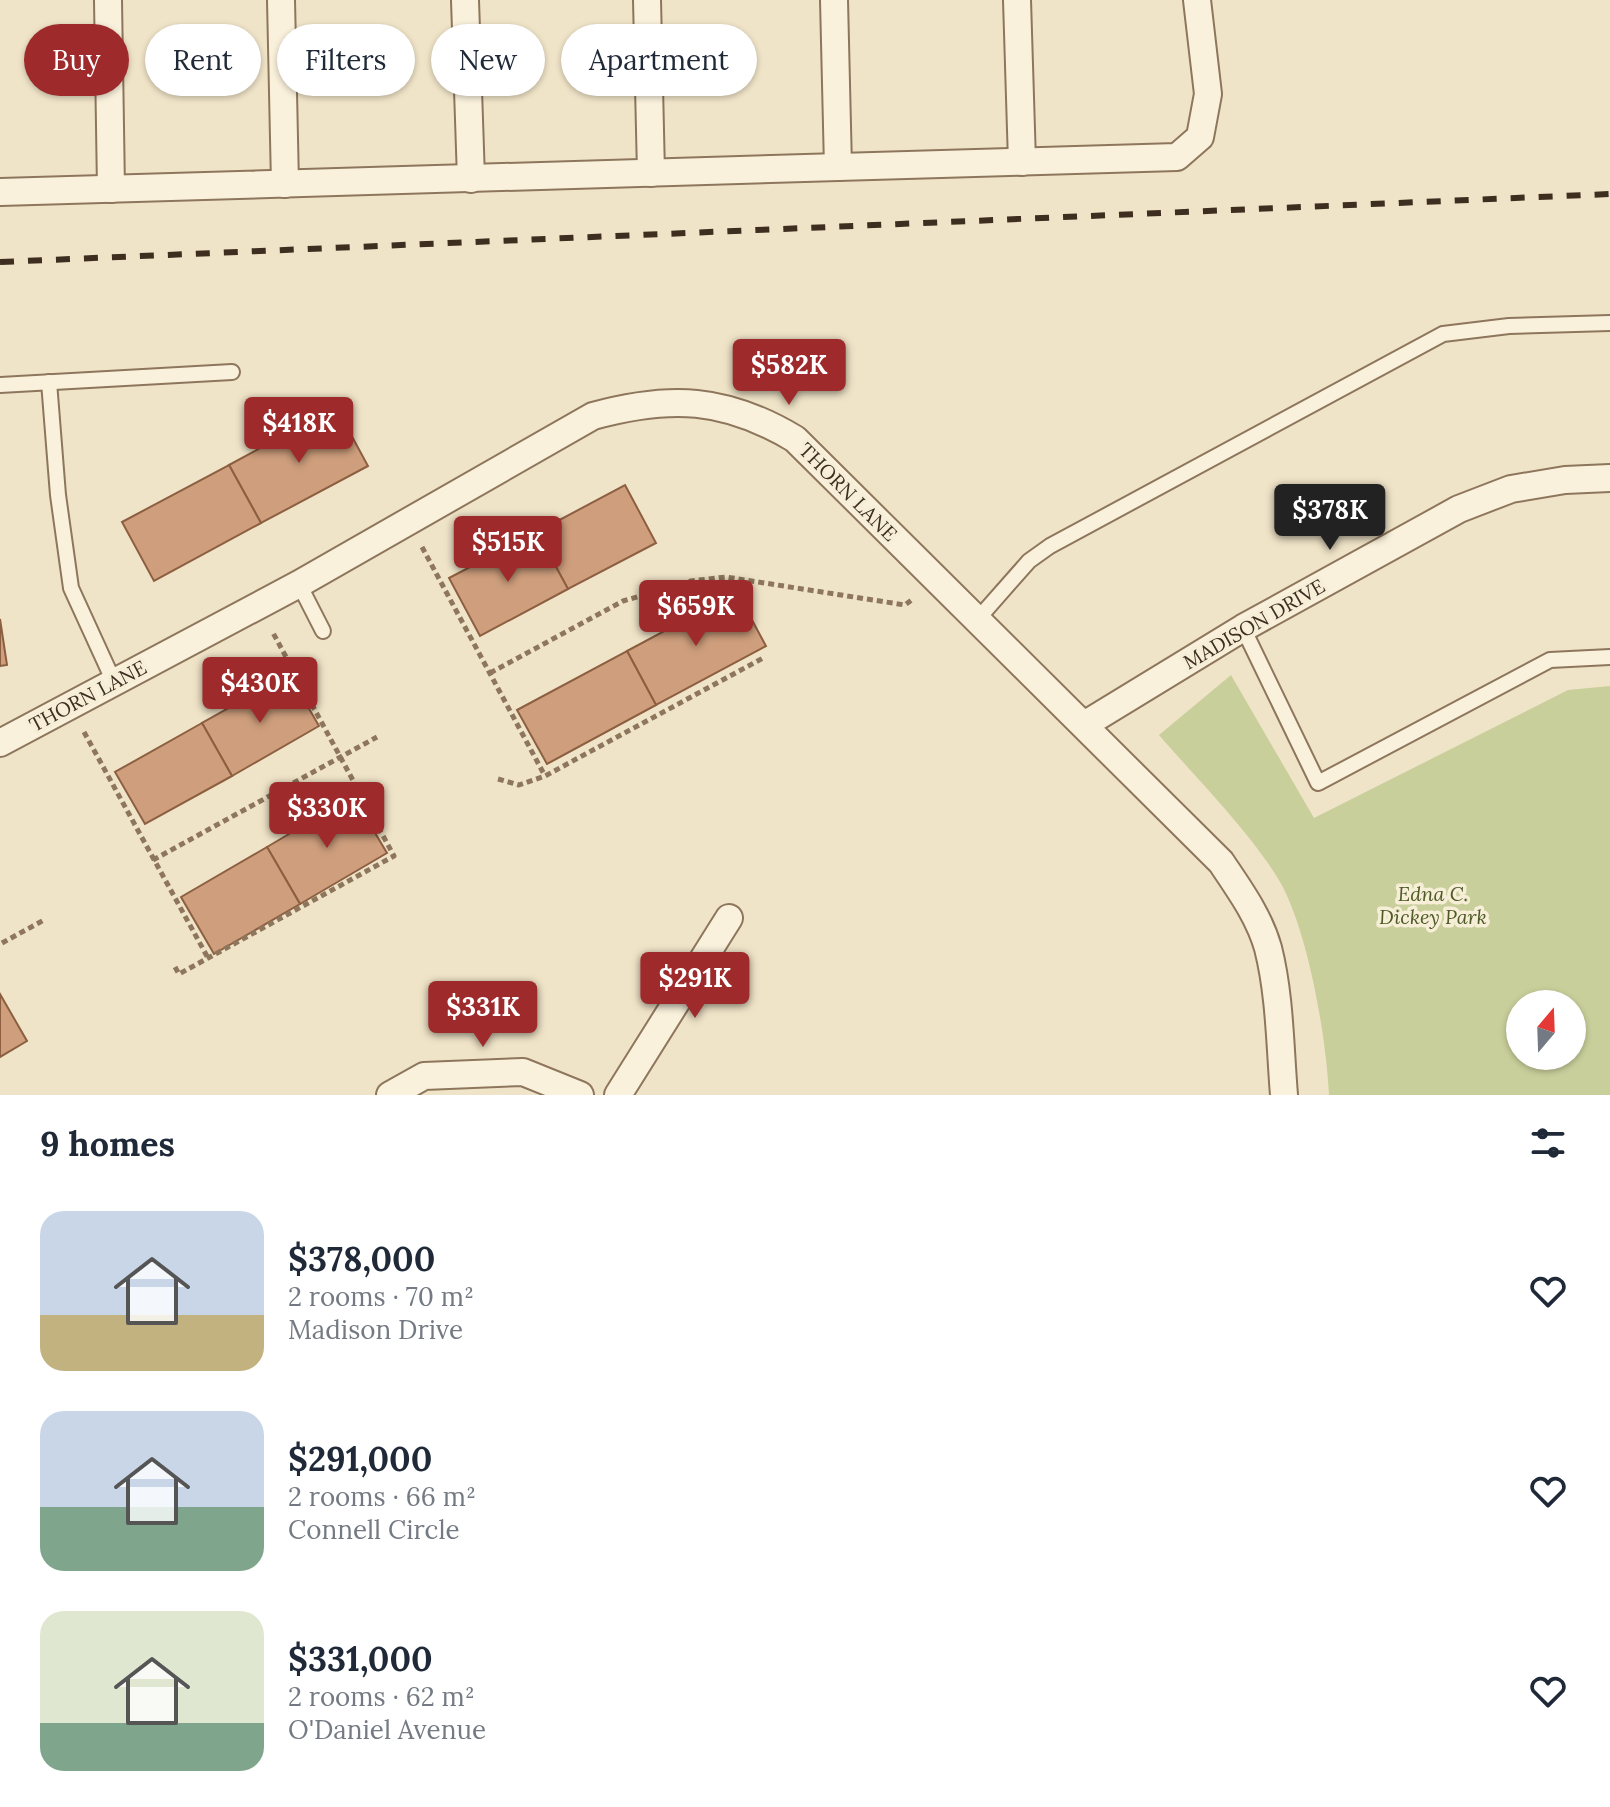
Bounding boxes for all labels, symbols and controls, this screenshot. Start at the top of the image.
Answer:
chip: Buy [24,24,129,96]
chip: Rent [145,24,261,96]
chip: Filters [277,24,415,96]
chip: New [431,24,545,96]
chip: Apartment [561,24,757,96]
pin: $582K [733,339,845,407]
text: $582K [751,348,827,381]
pin: $418K [243,397,355,465]
text: $418K [262,406,336,439]
street label: THORN LANE [794,437,903,546]
pin: $378K [1274,484,1386,552]
text: $378K [1292,493,1368,526]
pin: $515K [452,516,564,584]
text: $515K [472,525,544,558]
street label: MADISON DRIVE [1179,573,1329,674]
pin: $659K [640,580,752,648]
text: $659K [657,589,735,622]
street label: THORN LANE [25,654,151,737]
pin: $430K [204,657,316,725]
text: $430K [220,666,300,699]
pin: $330K [271,782,383,850]
text: $330K [287,791,367,824]
park label: Edna C. Dickey Park [1379,881,1487,929]
pin: $291K [639,952,751,1020]
text: $291K [658,961,732,994]
pin: $331K [427,981,539,1049]
text: $331K [446,990,520,1023]
north arrow [1506,990,1586,1070]
map controls [1506,990,1586,1070]
icon: filters [1526,1121,1570,1165]
text: 9 homes [40,1122,175,1165]
text: $378,000 [288,1237,435,1280]
icon: home [104,1243,200,1339]
icon: heart [1526,1269,1570,1313]
text: 2 rooms · 70 m² [288,1280,474,1313]
text: Madison Drive [288,1313,463,1346]
text: $291,000 [288,1437,432,1480]
icon: home [104,1443,200,1539]
icon: heart [1526,1469,1570,1513]
text: 2 rooms · 66 m² [288,1480,476,1513]
text: Connell Circle [288,1513,460,1546]
text: $331,000 [288,1637,433,1680]
icon: home [104,1643,200,1739]
icon: heart [1526,1669,1570,1713]
text: 2 rooms · 62 m² [288,1680,475,1713]
text: O'Daniel Avenue [288,1713,486,1746]

